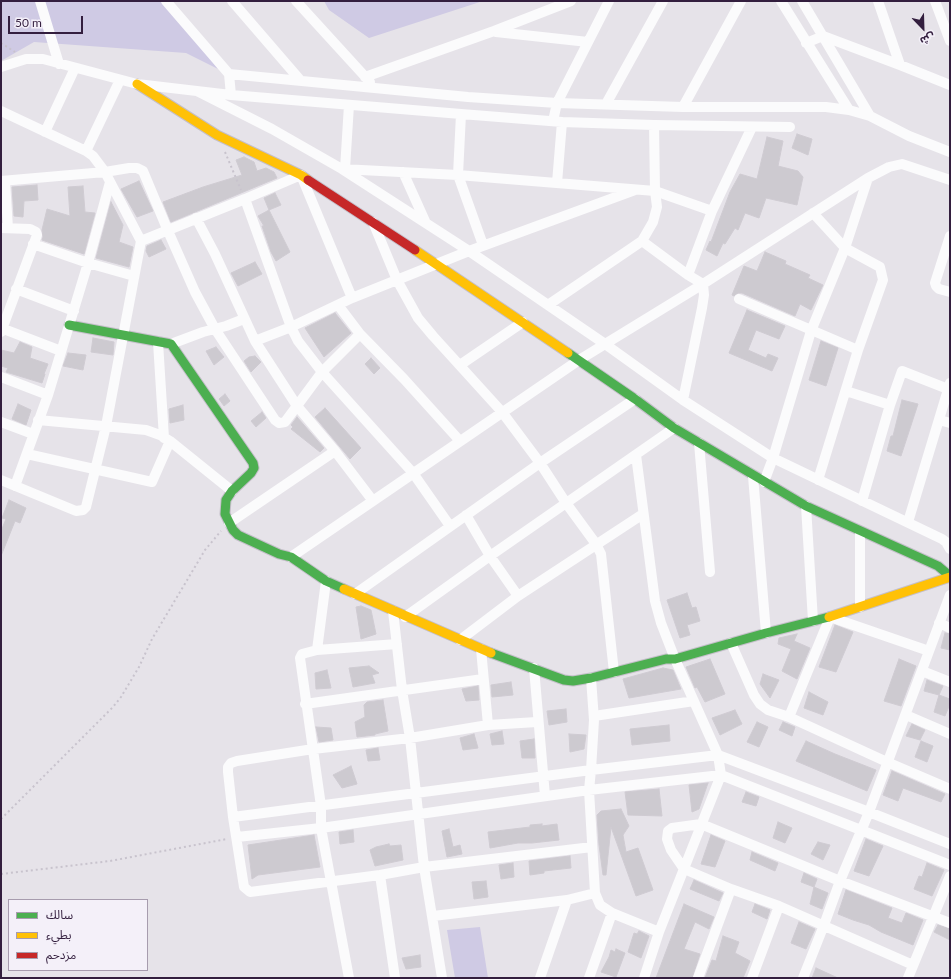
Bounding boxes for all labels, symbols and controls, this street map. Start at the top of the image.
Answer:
scale bar [10,8,85,34]
north arrow [903,8,943,48]
text: 50 m [15,15,42,30]
text: ش [918,31,937,48]
legend [8,899,148,971]
text: سالك [46,907,73,922]
text: بطيء [46,927,72,942]
text: مزدحم [46,947,76,962]

